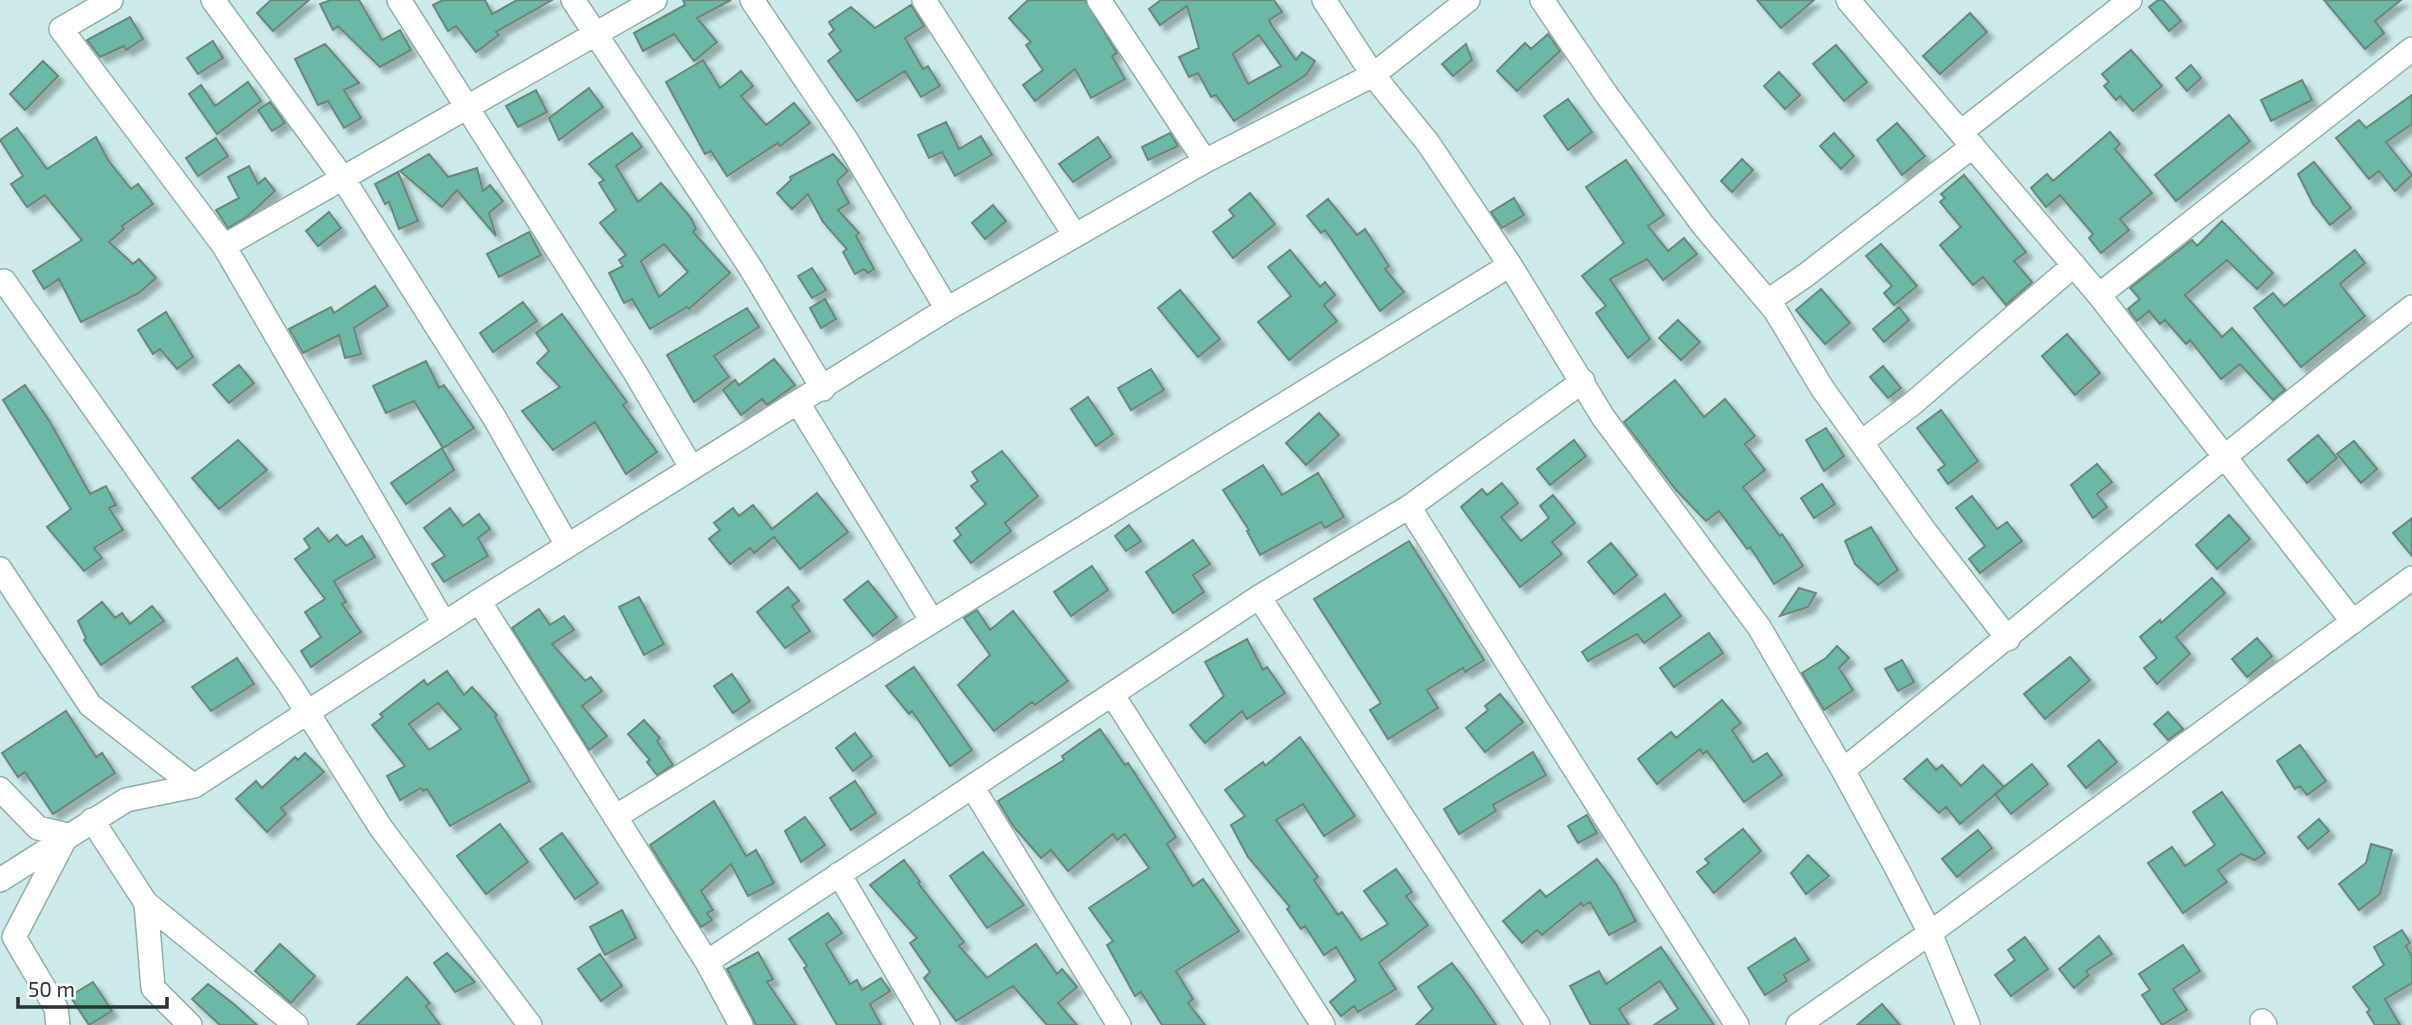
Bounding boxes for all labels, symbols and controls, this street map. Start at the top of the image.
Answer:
scale bar [18,965,166,1009]
text: 50 m [28,976,75,1001]

